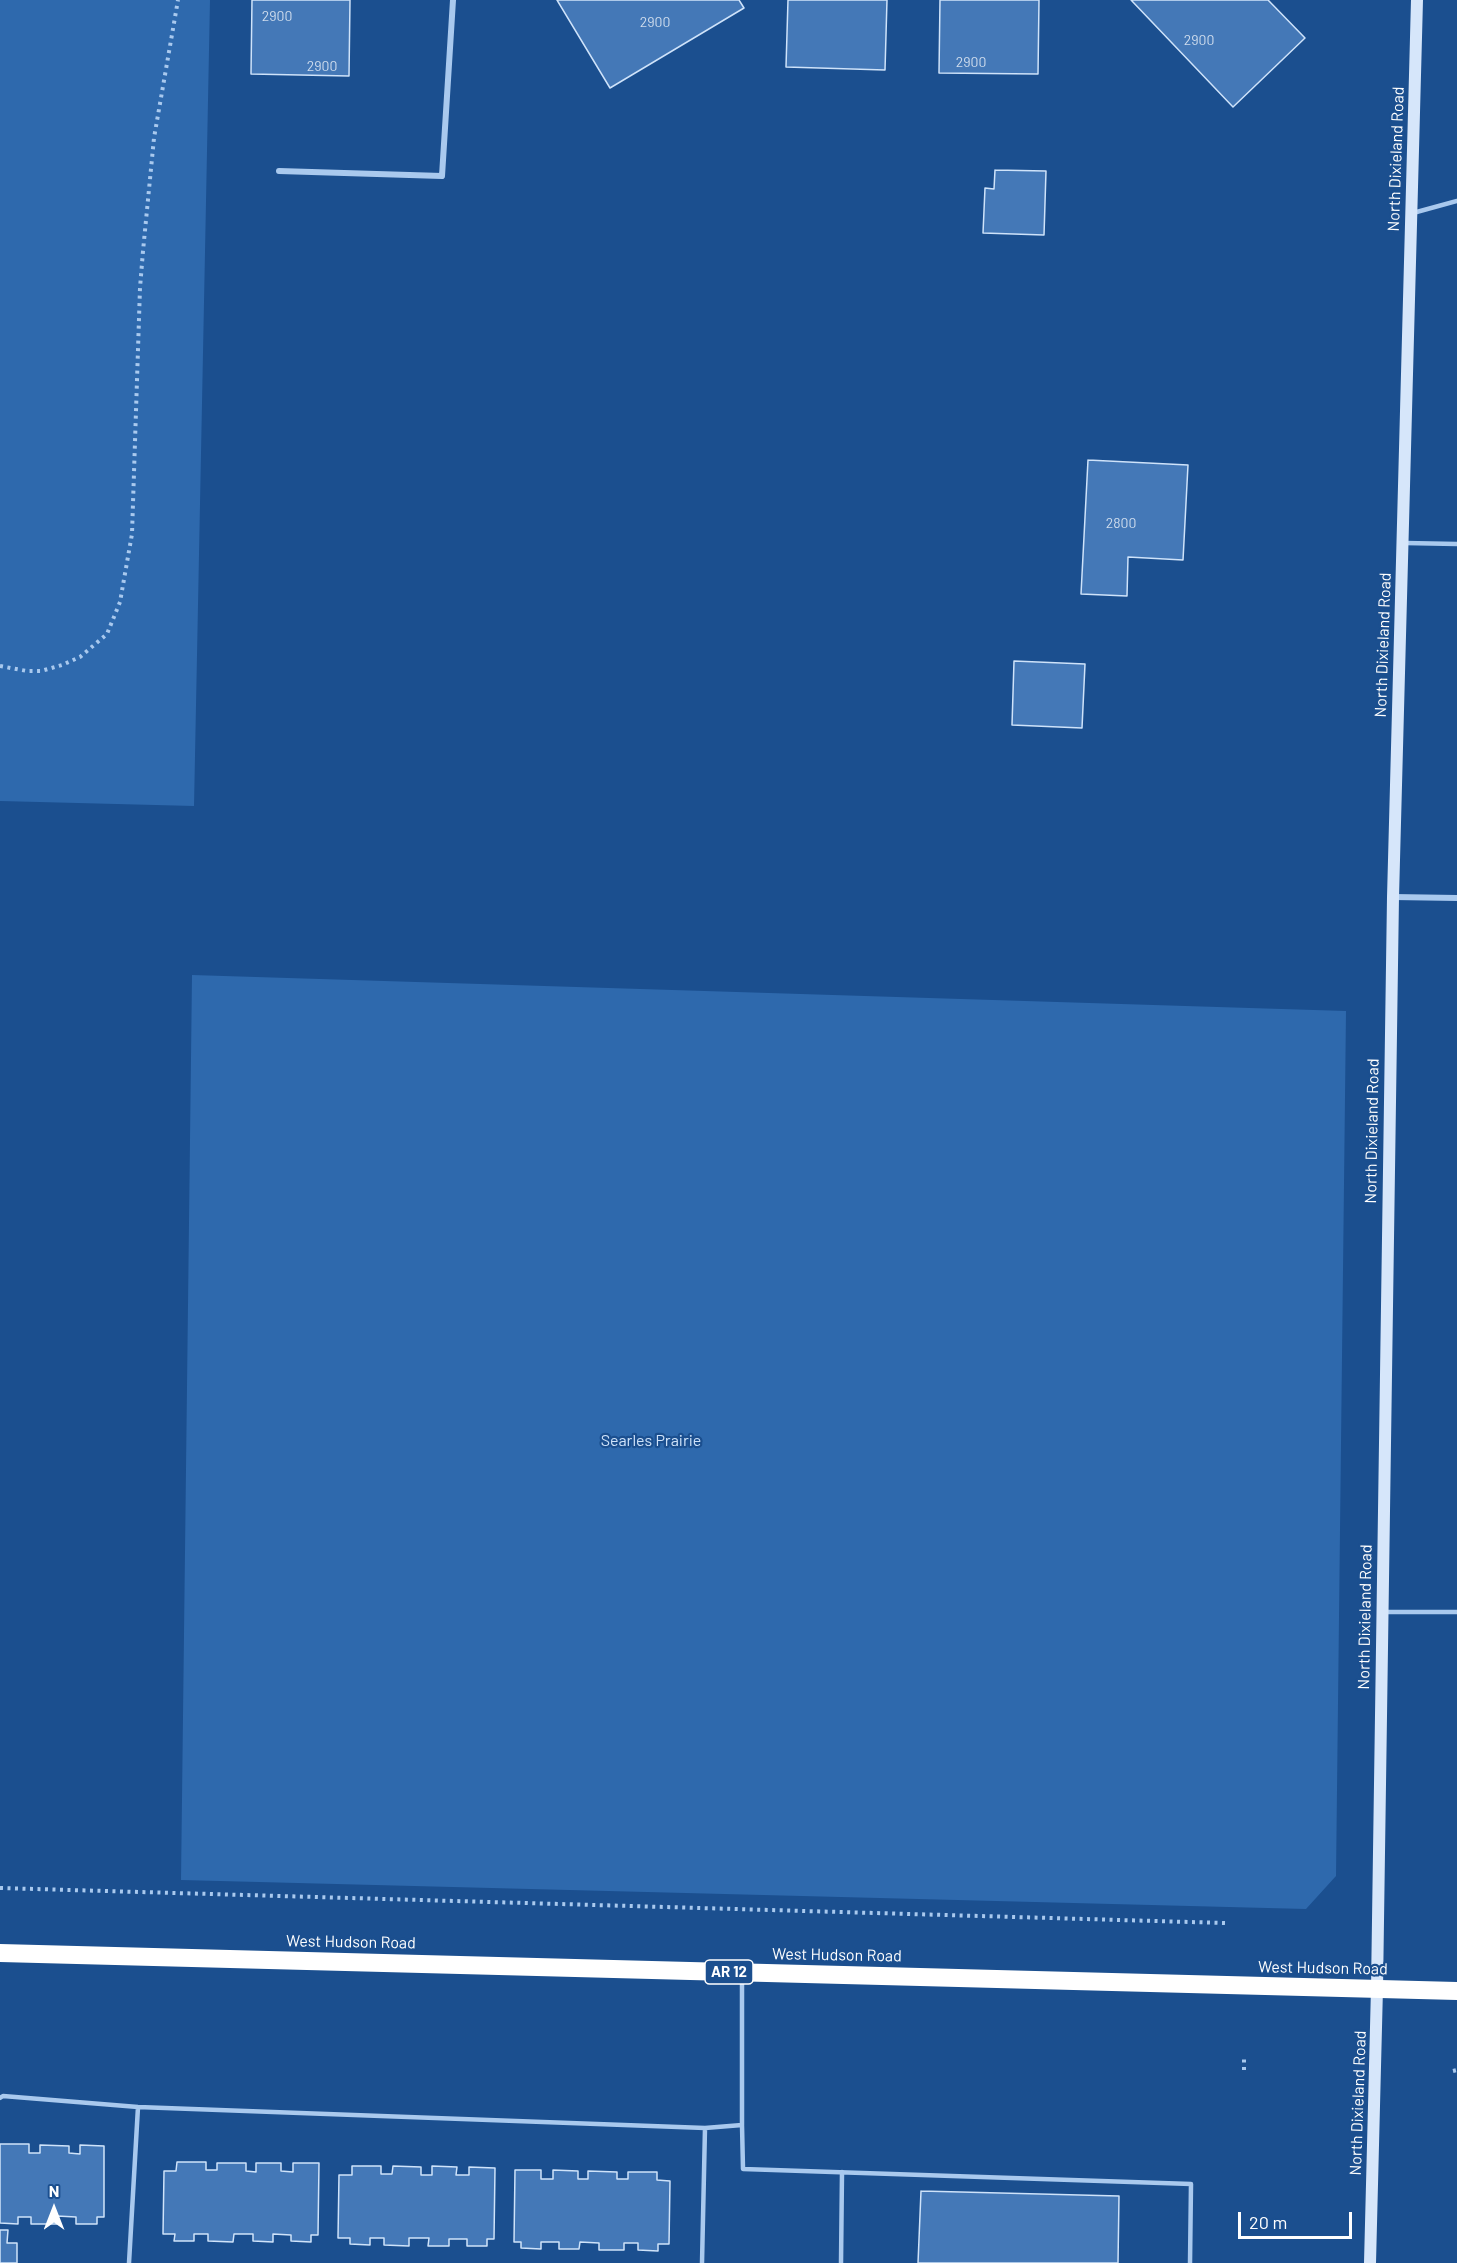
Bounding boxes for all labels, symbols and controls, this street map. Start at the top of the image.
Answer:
house number: 2900 [262,8,292,24]
house number: 2900 [640,14,670,30]
house number: 2900 [1184,32,1214,48]
house number: 2900 [956,54,986,70]
house number: 2900 [307,58,337,74]
street label: North Dixieland Road [1384,86,1408,232]
house number: 2800 [1106,515,1136,531]
street label: North Dixieland Road [1371,572,1395,718]
street label: North Dixieland Road [1361,1058,1383,1204]
park label: Searles Prairie [601,1431,701,1451]
street label: North Dixieland Road [1354,1544,1376,1690]
street label: West Hudson Road [286,1931,416,1953]
street label: West Hudson Road [772,1944,902,1966]
street label: West Hudson Road [1258,1957,1388,1979]
road number: AR 12 [705,1960,753,1984]
street label: North Dixieland Road [1346,2030,1370,2176]
north arrow [24,2179,84,2239]
text: N [49,2181,59,2200]
scale bar [1241,2200,1355,2238]
text: 20 m [1249,2211,1287,2233]

